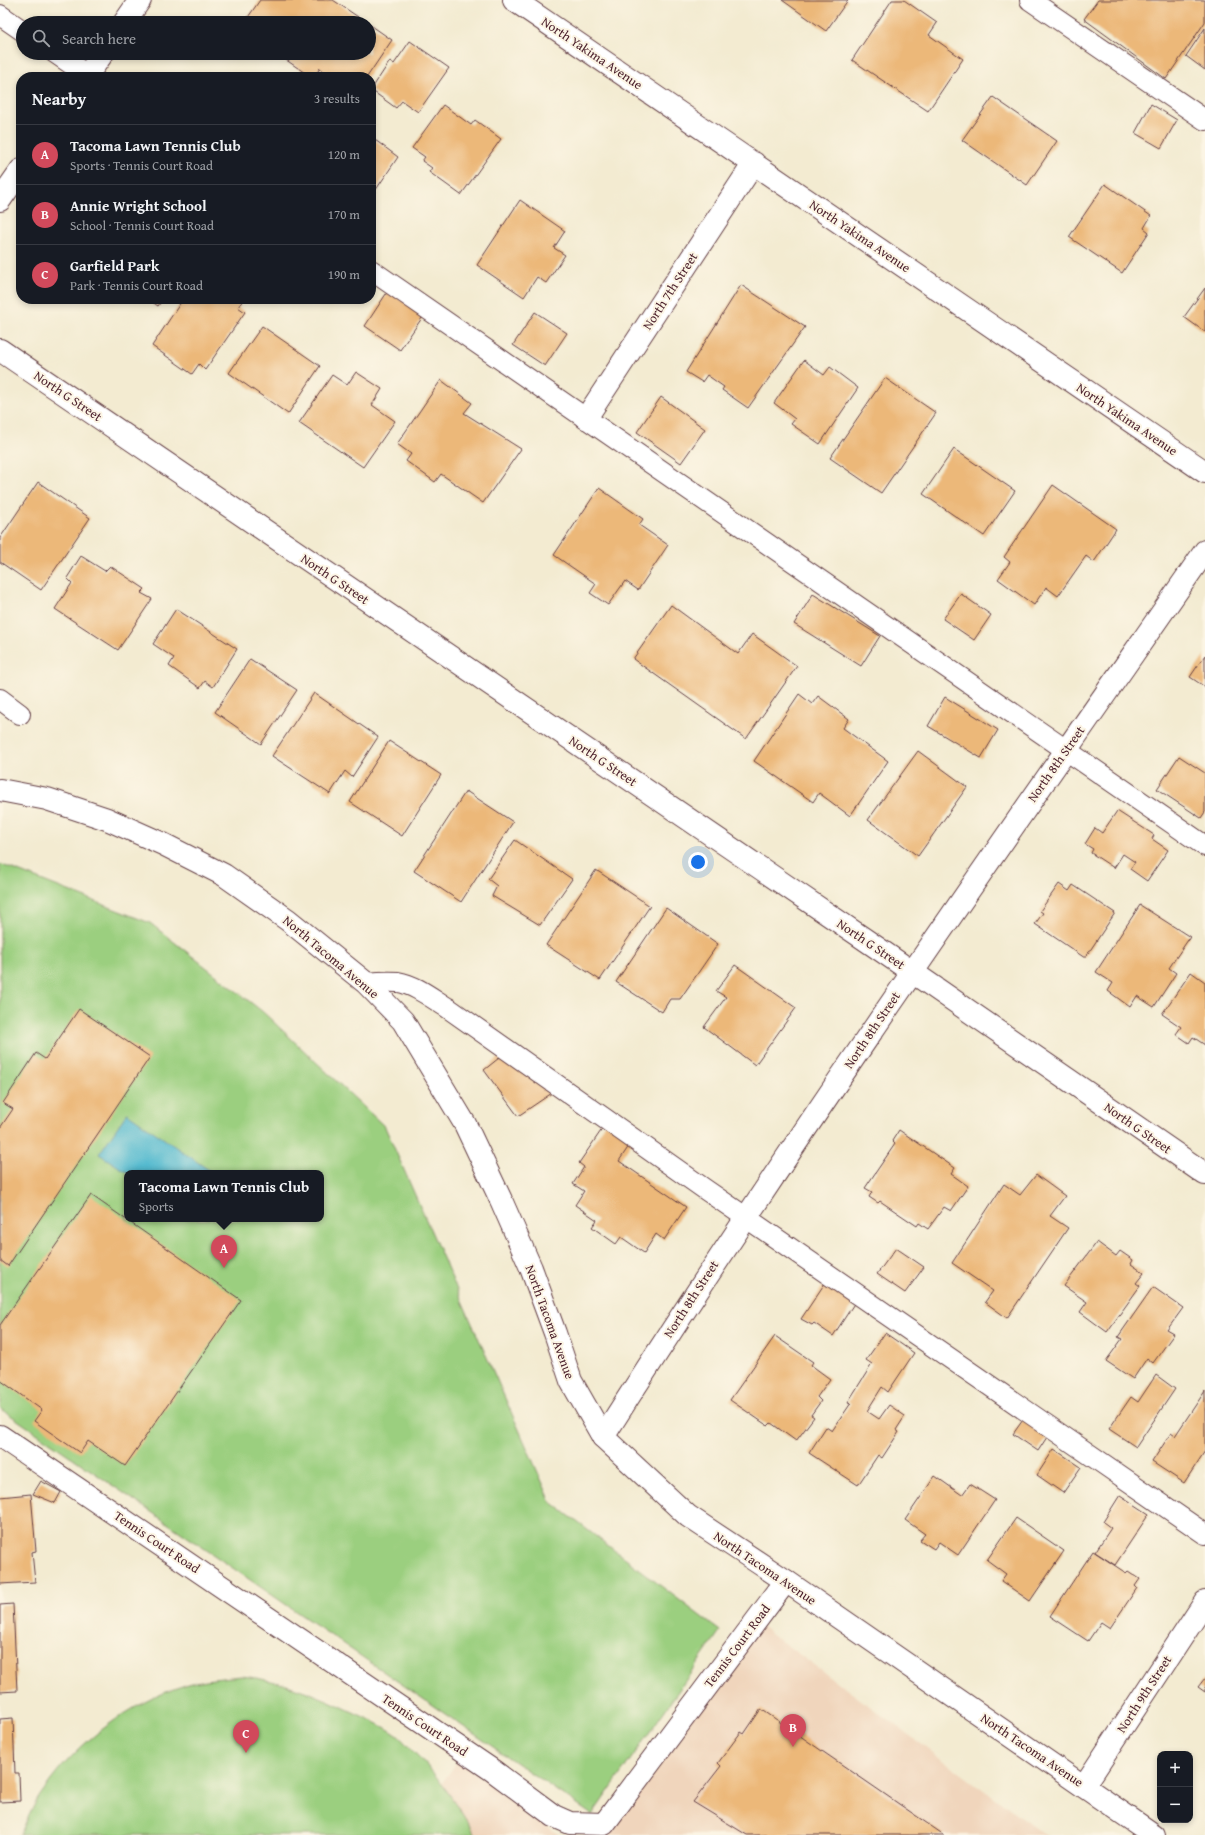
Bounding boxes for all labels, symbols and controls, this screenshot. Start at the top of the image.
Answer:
street label: North Yakima Avenue [538,12,646,94]
search box [16,16,376,60]
icon: search [30,27,52,49]
text: Search here [62,28,136,49]
text: Nearby [32,86,86,111]
text: 3 results [314,89,360,108]
text: Tacoma Lawn Tennis Club [70,135,241,156]
text: A [41,145,49,164]
text: 120 m [328,145,360,164]
text: Sports · Tennis Court Road [70,156,213,175]
text: Annie Wright School [70,195,207,216]
street label: North Yakima Avenue [806,195,914,277]
text: B [41,205,49,224]
text: 170 m [328,205,360,224]
text: School · Tennis Court Road [70,216,214,235]
street label: North 7th Street [638,248,702,334]
text: Garfield Park [70,255,159,276]
text: C [41,265,49,284]
text: 190 m [328,265,360,284]
text: Park · Tennis Court Road [70,276,203,295]
street label: North G Street [30,366,106,426]
street label: North Yakima Avenue [1073,378,1181,460]
street label: North G Street [297,549,373,609]
street label: North 8th Street [1023,722,1090,806]
street label: North G Street [565,731,641,791]
your location [688,852,708,872]
street label: North Tacoma Avenue [279,911,383,1003]
street label: North G Street [833,914,909,974]
street label: North 8th Street [839,987,905,1072]
street label: North G Street [1100,1098,1176,1159]
popup [124,1170,324,1222]
text: Tacoma Lawn Tennis Club [139,1176,309,1197]
text: Sports [139,1197,174,1216]
pin: A [211,1235,237,1268]
street label: North 8th Street [659,1256,723,1342]
street label: North Tacoma Avenue [521,1262,579,1382]
street label: Tennis Court Road [110,1506,204,1578]
street label: North Tacoma Avenue [710,1527,820,1609]
street label: Tennis Court Road [699,1600,775,1692]
street label: North 9th Street [1112,1651,1176,1737]
street label: Tennis Court Road [378,1689,472,1761]
street label: North Tacoma Avenue [977,1709,1087,1791]
pin: B [780,1714,806,1747]
pin: C [233,1720,259,1753]
map controls [1157,1751,1193,1823]
button: + [1157,1751,1193,1787]
button: − [1157,1787,1193,1823]

